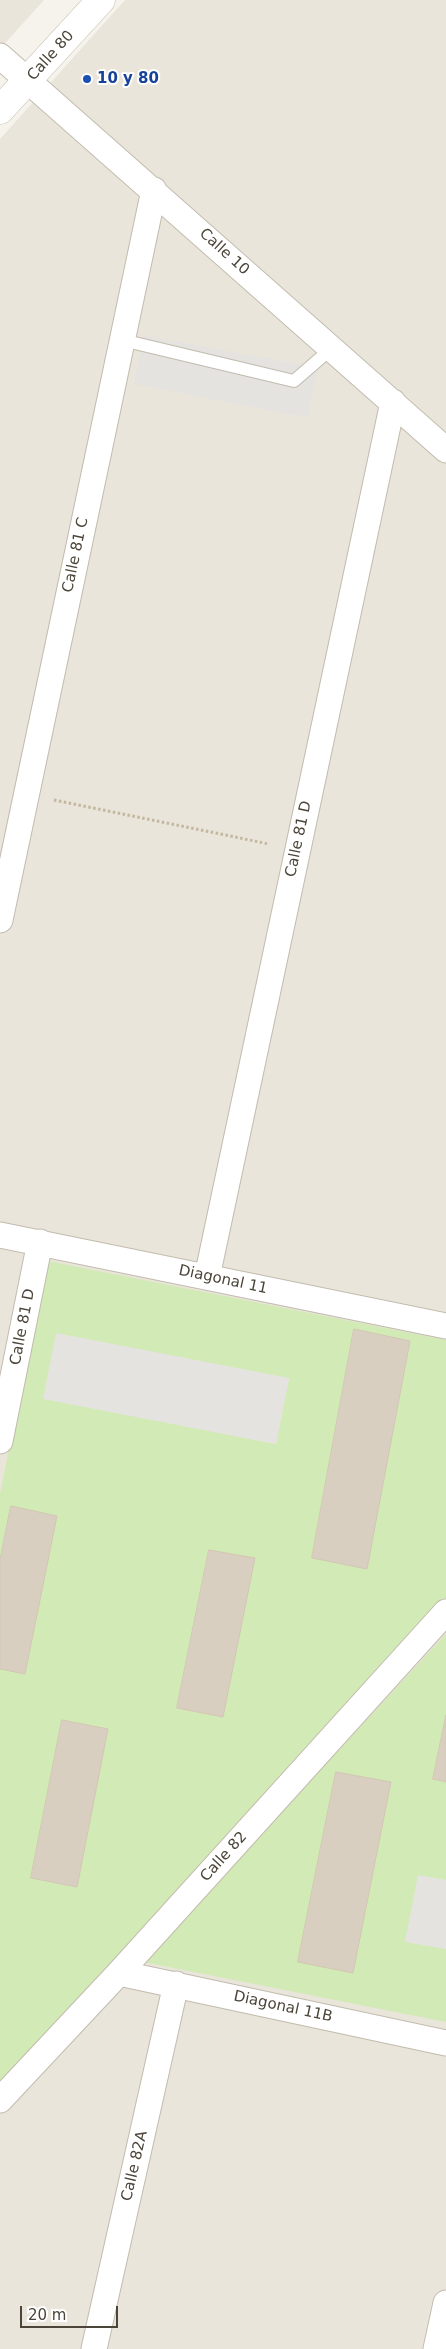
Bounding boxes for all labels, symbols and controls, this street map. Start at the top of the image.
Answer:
street label: Calle 80 [24,27,78,85]
place label: 10 y 80 [97,70,159,88]
marker: 10 y 80 [81,73,93,85]
street label: Calle 10 [195,225,253,279]
street label: Calle 81 C [59,516,93,594]
street label: Calle 81 D [282,799,316,879]
street label: Diagonal 11 [177,1262,269,1298]
street label: Calle 81 D [7,1287,39,1367]
street label: Calle 82 [197,1828,251,1886]
street label: Diagonal 11B [232,1988,334,2026]
street label: Calle 82A [118,2129,152,2203]
scale bar [22,2296,120,2328]
text: 20 m [28,2306,66,2324]

